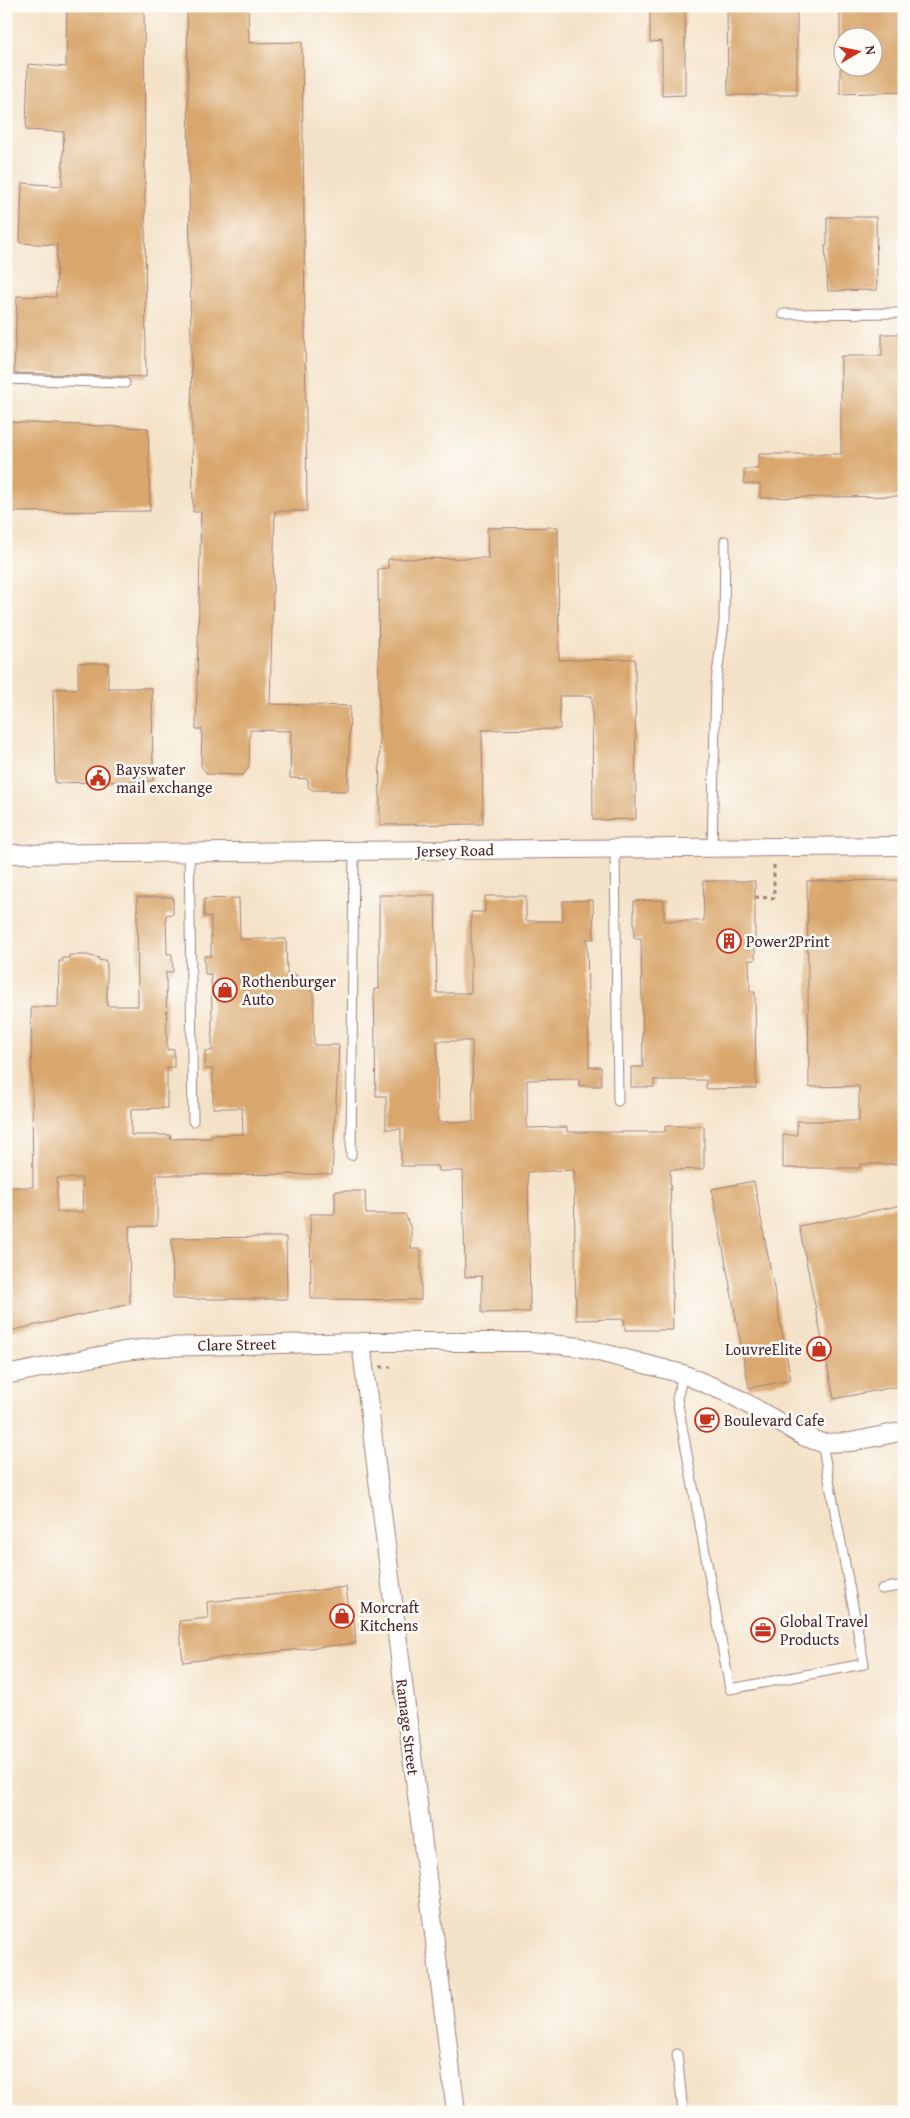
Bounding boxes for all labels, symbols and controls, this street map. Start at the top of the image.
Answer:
north arrow [832,28,882,78]
text: N [860,44,882,57]
place label: Bayswater mail exchange [116,757,212,799]
public building icon: Bayswater mail exchange [85,765,111,791]
street label: Jersey Road [414,837,495,863]
building icon: Power2Print [716,928,742,954]
place label: Power2Print [746,929,830,953]
place label: Rothenburger Auto [242,969,337,1011]
shop icon: Rothenburger Auto [212,977,238,1003]
street label: Clare Street [197,1331,277,1357]
shop icon: LouvreElite [806,1336,832,1362]
place label: LouvreElite [725,1337,802,1361]
cafe icon: Boulevard Cafe [694,1407,720,1433]
place label: Boulevard Cafe [724,1408,825,1432]
place label: Morcraft Kitchens [360,1595,420,1637]
shop icon: Morcraft Kitchens [329,1603,355,1629]
place label: Global Travel Products [780,1609,869,1651]
office icon: Global Travel Products [750,1617,776,1643]
street label: Ramage Street [390,1677,426,1777]

